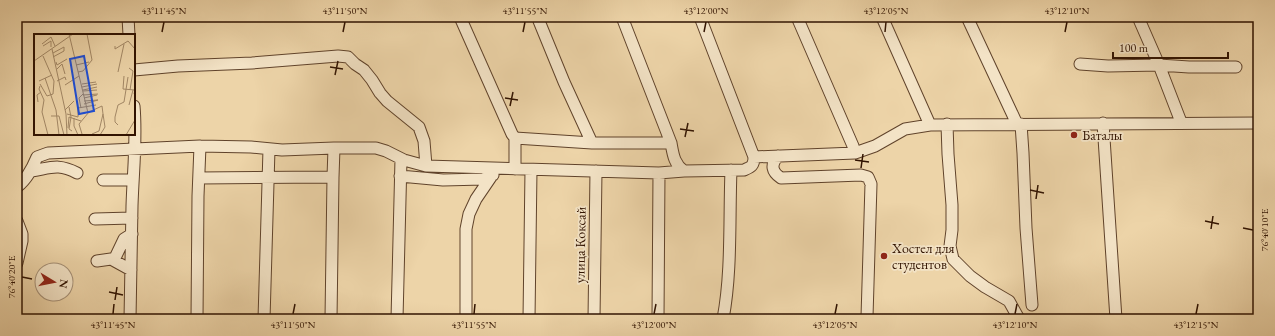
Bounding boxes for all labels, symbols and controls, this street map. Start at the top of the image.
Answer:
text: 43°11'45"N [142,4,187,17]
text: 43°11'50"N [323,4,368,17]
text: 43°11'55"N [503,4,548,17]
text: 43°12'00"N [684,4,729,17]
text: 43°12'05"N [864,4,909,17]
text: 43°12'10"N [1045,4,1090,17]
inset map [34,34,135,135]
scale bar [1113,34,1228,60]
text: 100 m [1119,40,1149,56]
place label: Баталы [1082,126,1123,144]
marker: Баталы [1069,130,1079,140]
street label: улица Коксай [570,206,590,283]
text: 76°40'10"E [1258,208,1271,251]
place label: Хостел для студентов [891,239,955,273]
marker: Хостел для студентов [879,251,889,261]
text: 76°40'20"E [5,255,18,298]
north arrow [34,262,74,302]
text: N [56,278,72,289]
text: 43°11'45"N [91,318,136,331]
text: 43°11'50"N [271,318,316,331]
text: 43°11'55"N [452,318,497,331]
text: 43°12'00"N [632,318,677,331]
text: 43°12'05"N [813,318,858,331]
text: 43°12'10"N [993,318,1038,331]
text: 43°12'15"N [1174,318,1219,331]

